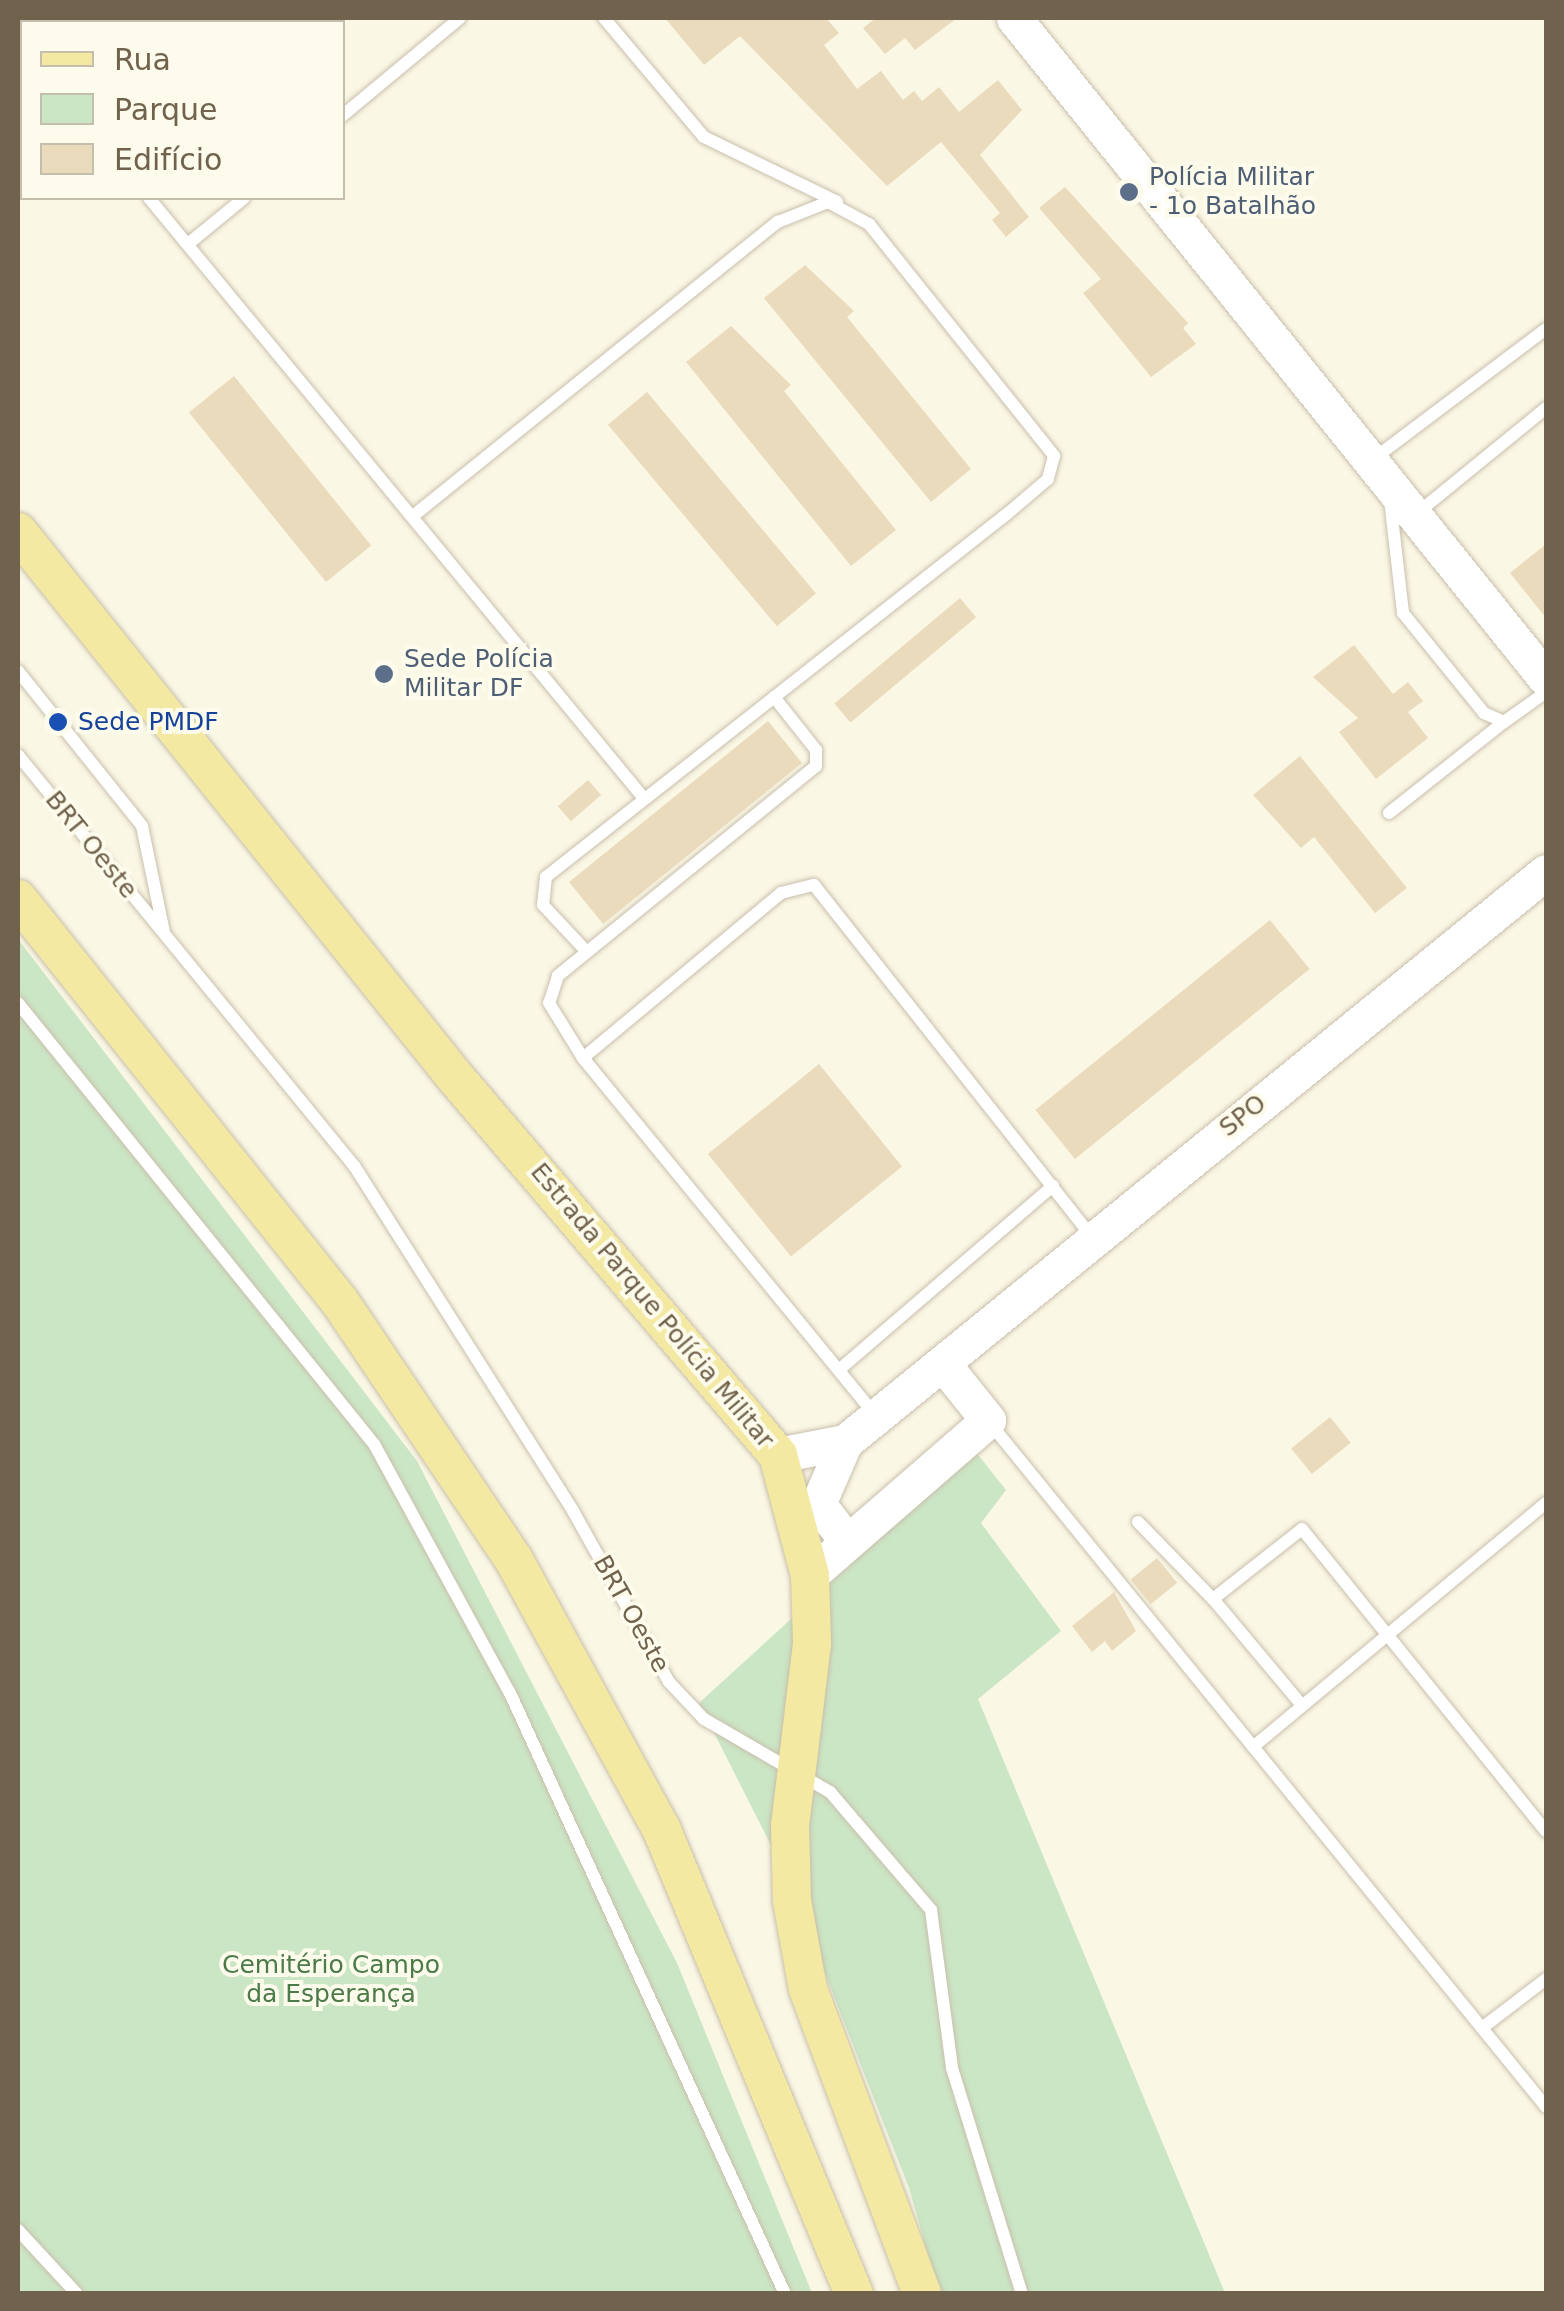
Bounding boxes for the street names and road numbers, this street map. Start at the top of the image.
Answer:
street label: BRT Oeste [39,785,143,905]
street label: SPO [1214,1089,1272,1143]
street label: Estrada Parque Polícia Militar [524,1157,780,1455]
street label: BRT Oeste [587,1550,675,1678]

